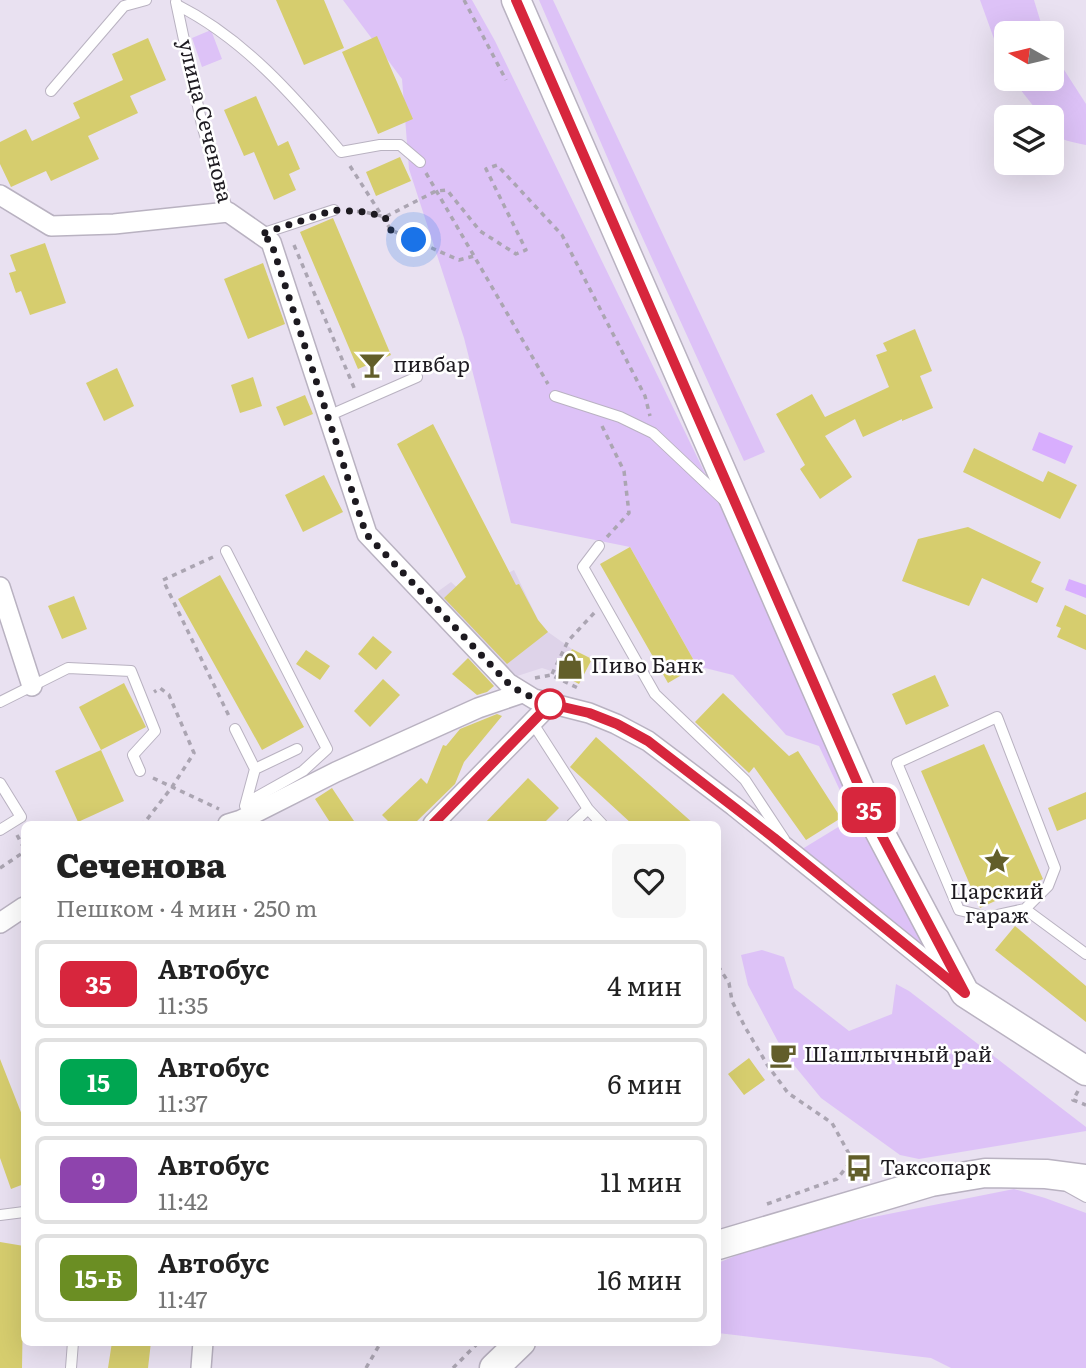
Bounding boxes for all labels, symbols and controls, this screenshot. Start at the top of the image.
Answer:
north arrow [994,21,1064,91]
map controls [994,21,1064,175]
street label: улица Сеченова [172,35,243,206]
button: layers [994,105,1064,175]
your location [396,222,431,257]
place label: пивбар [393,347,470,378]
bar icon: пивбар [357,350,387,380]
place label: Пиво Банк [591,648,704,679]
shop icon: Пиво Банк [555,651,585,681]
unlabelled marker [535,689,565,719]
line badge: 35 [838,787,900,833]
text: 35 [856,792,882,827]
text: Сеченова [56,839,226,888]
button: heart [612,844,686,918]
place icon: Царский гараж [982,846,1012,876]
place label: Царский гараж [950,874,1044,929]
text: Пешком · 4 мин · 250 m [56,890,317,924]
text: Автобус [158,948,269,987]
text: 4 мин [607,965,682,1004]
text: 35 [85,966,112,1001]
text: 11:35 [158,987,208,1021]
place label: Шашлычный рай [804,1037,992,1068]
cafe icon: Шашлычный рай [768,1040,798,1070]
text: Автобус [158,1046,269,1085]
text: 6 мин [608,1063,682,1102]
text: 15 [87,1064,110,1099]
text: 11:37 [158,1085,208,1119]
text: Автобус [158,1144,269,1183]
place label: Таксопарк [880,1150,992,1181]
bus stop icon: Таксопарк [844,1153,874,1183]
text: 11 мин [600,1161,682,1200]
text: 9 [92,1162,105,1197]
text: 11:42 [158,1183,208,1217]
text: Автобус [158,1242,269,1281]
text: 16 мин [597,1259,682,1298]
text: 15-Б [75,1260,122,1295]
text: 11:47 [158,1281,207,1315]

